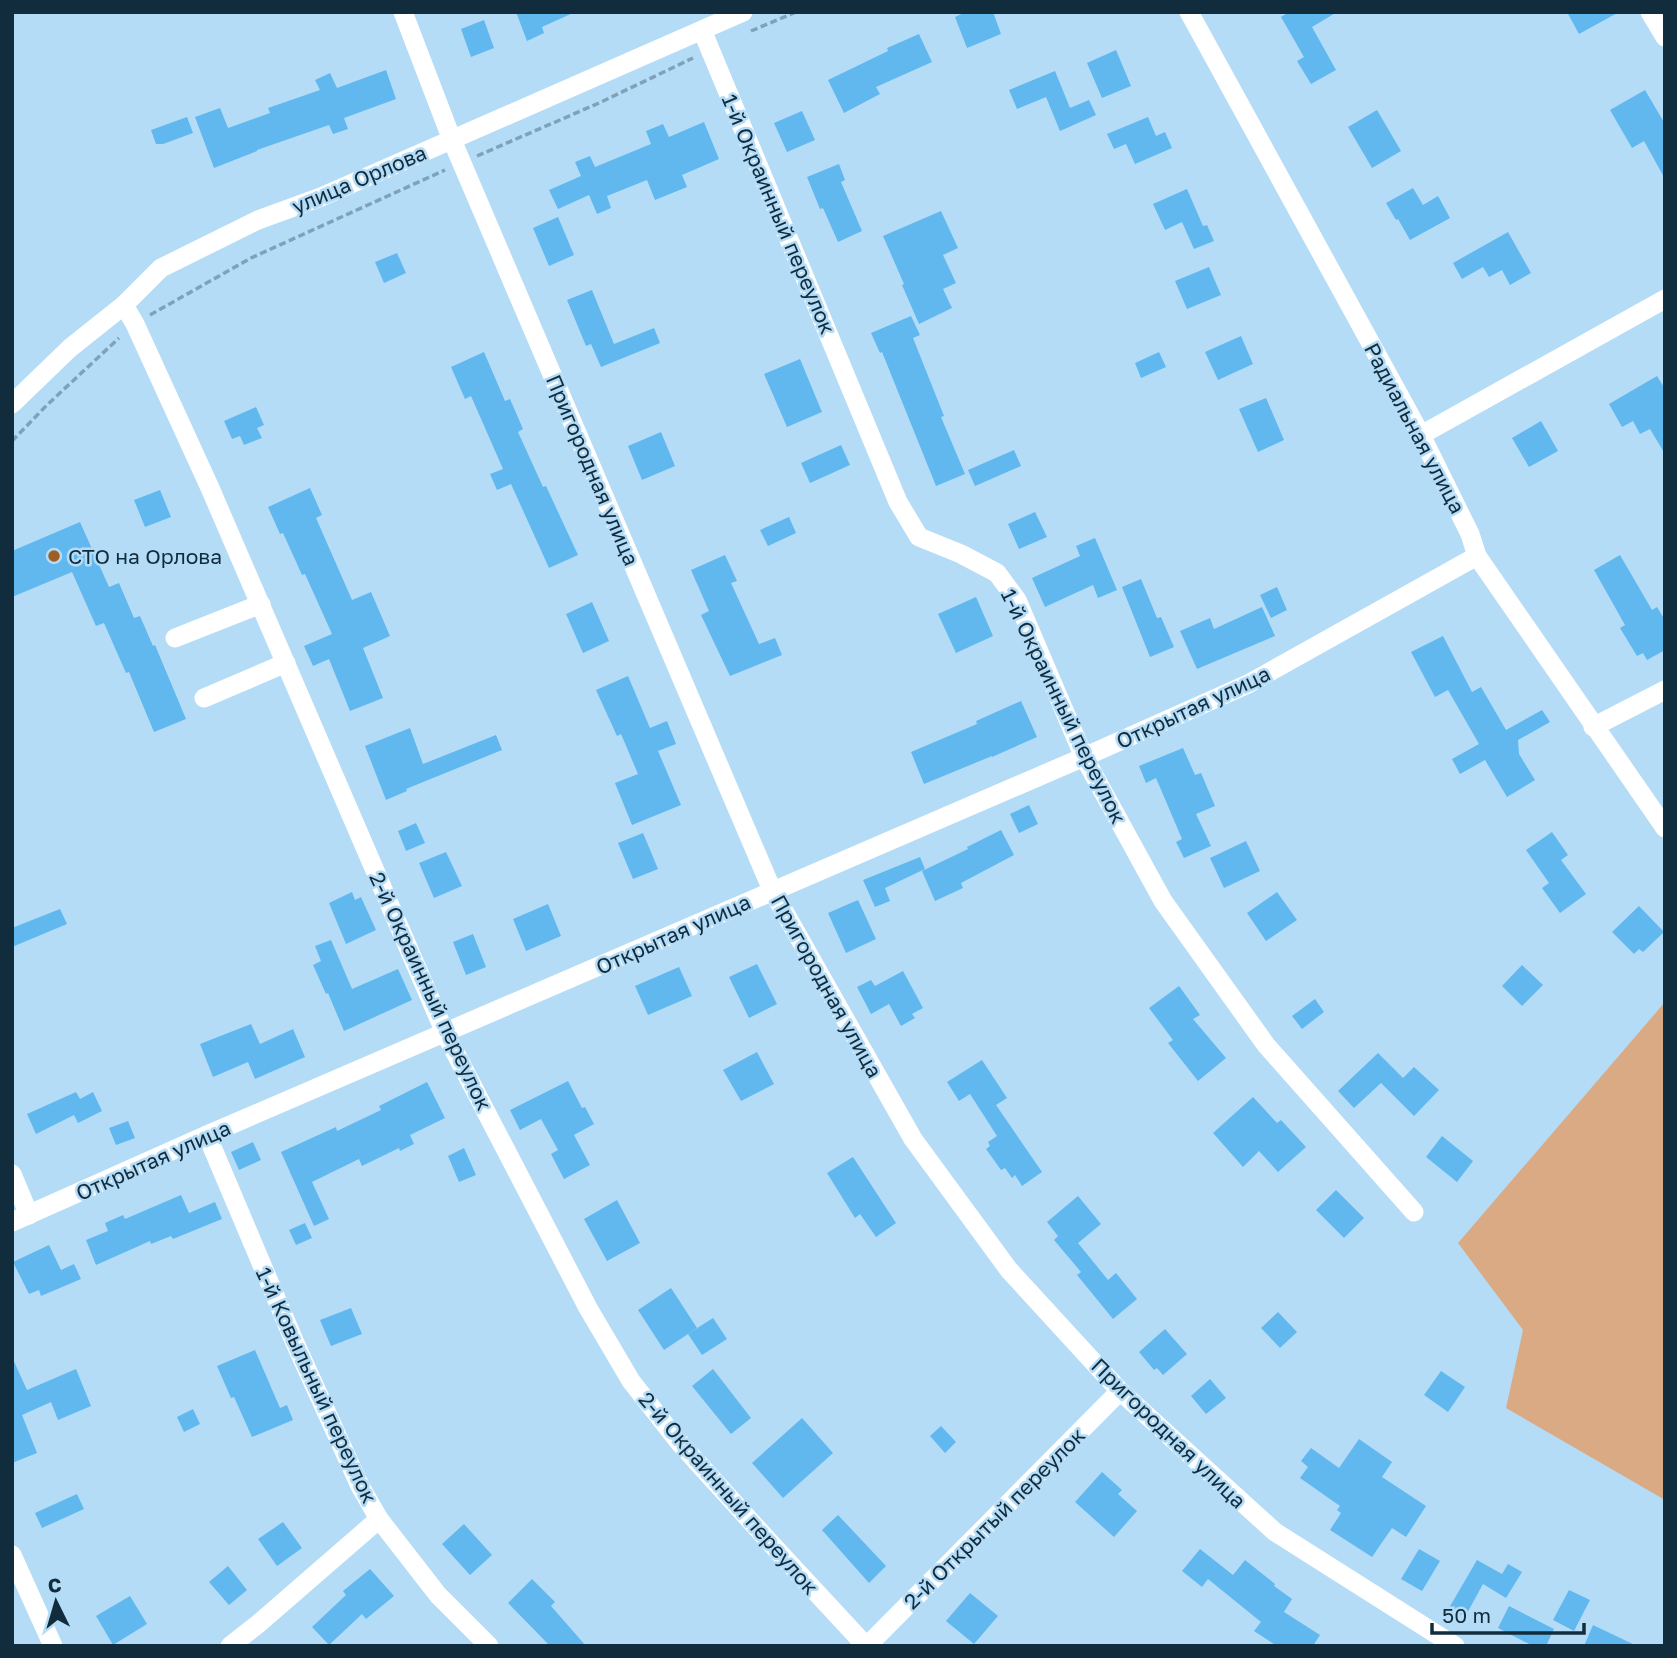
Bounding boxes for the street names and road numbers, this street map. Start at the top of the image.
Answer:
street label: 1-й Окраинный переулок [717,90,841,338]
street label: улица Орлова [288,139,430,219]
street label: Радиальная улица [1359,338,1471,518]
street label: Пригородная улица [541,371,645,569]
street label: 1-й Окраинный переулок [996,584,1132,828]
street label: Открытая улица [1112,660,1274,754]
street label: 2-й Окраинный переулок [364,868,498,1114]
street label: Открытая улица [592,888,754,980]
street label: Пригородная улица [766,890,888,1082]
street label: Открытая улица [72,1114,234,1206]
street label: 1-й Ковыльный переулок [251,1263,383,1507]
street label: Пригородная улица [1086,1352,1252,1514]
street label: 2-й Окраинный переулок [634,1386,824,1600]
street label: 2-й Открытый переулок [898,1422,1090,1614]

